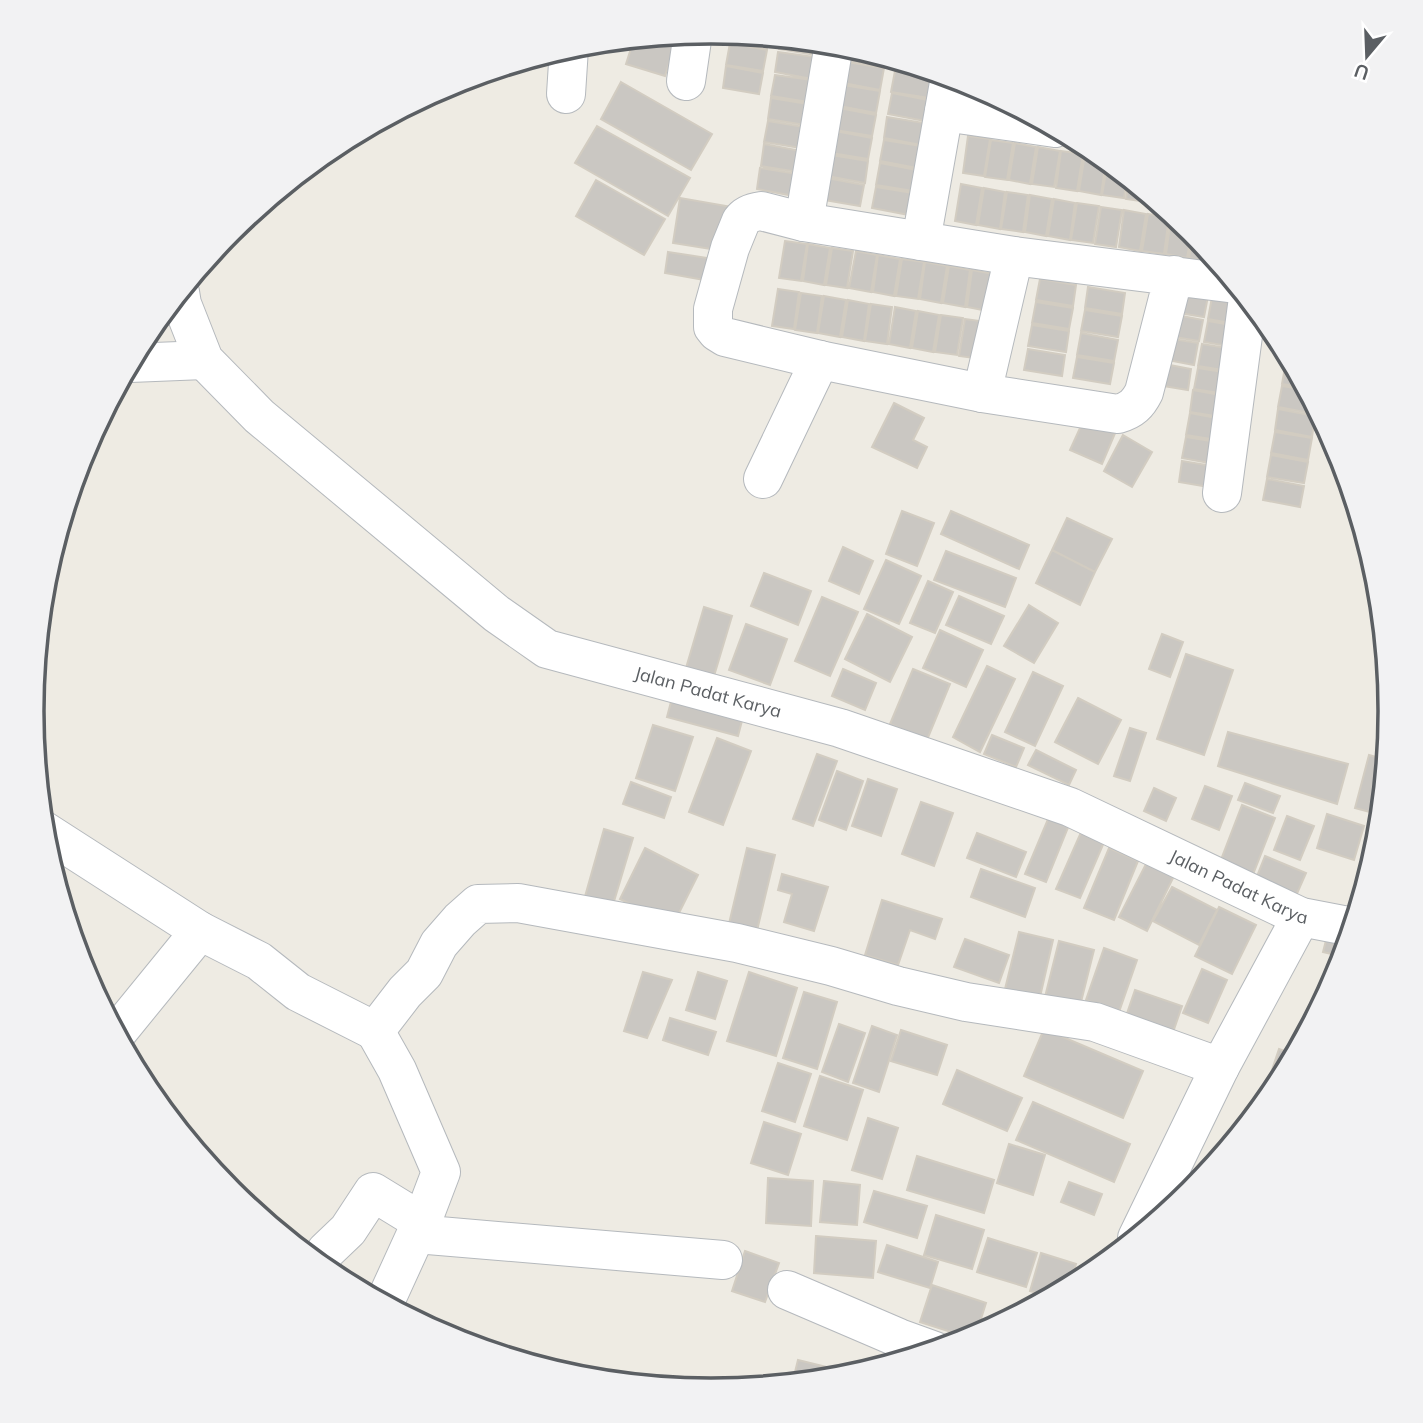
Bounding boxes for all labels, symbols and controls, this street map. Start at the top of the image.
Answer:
north arrow [1332,21,1402,91]
text: U [1351,58,1372,86]
street label: Jalan Padat Karya [632,661,784,723]
street label: Jalan Padat Karya [1166,844,1310,929]

